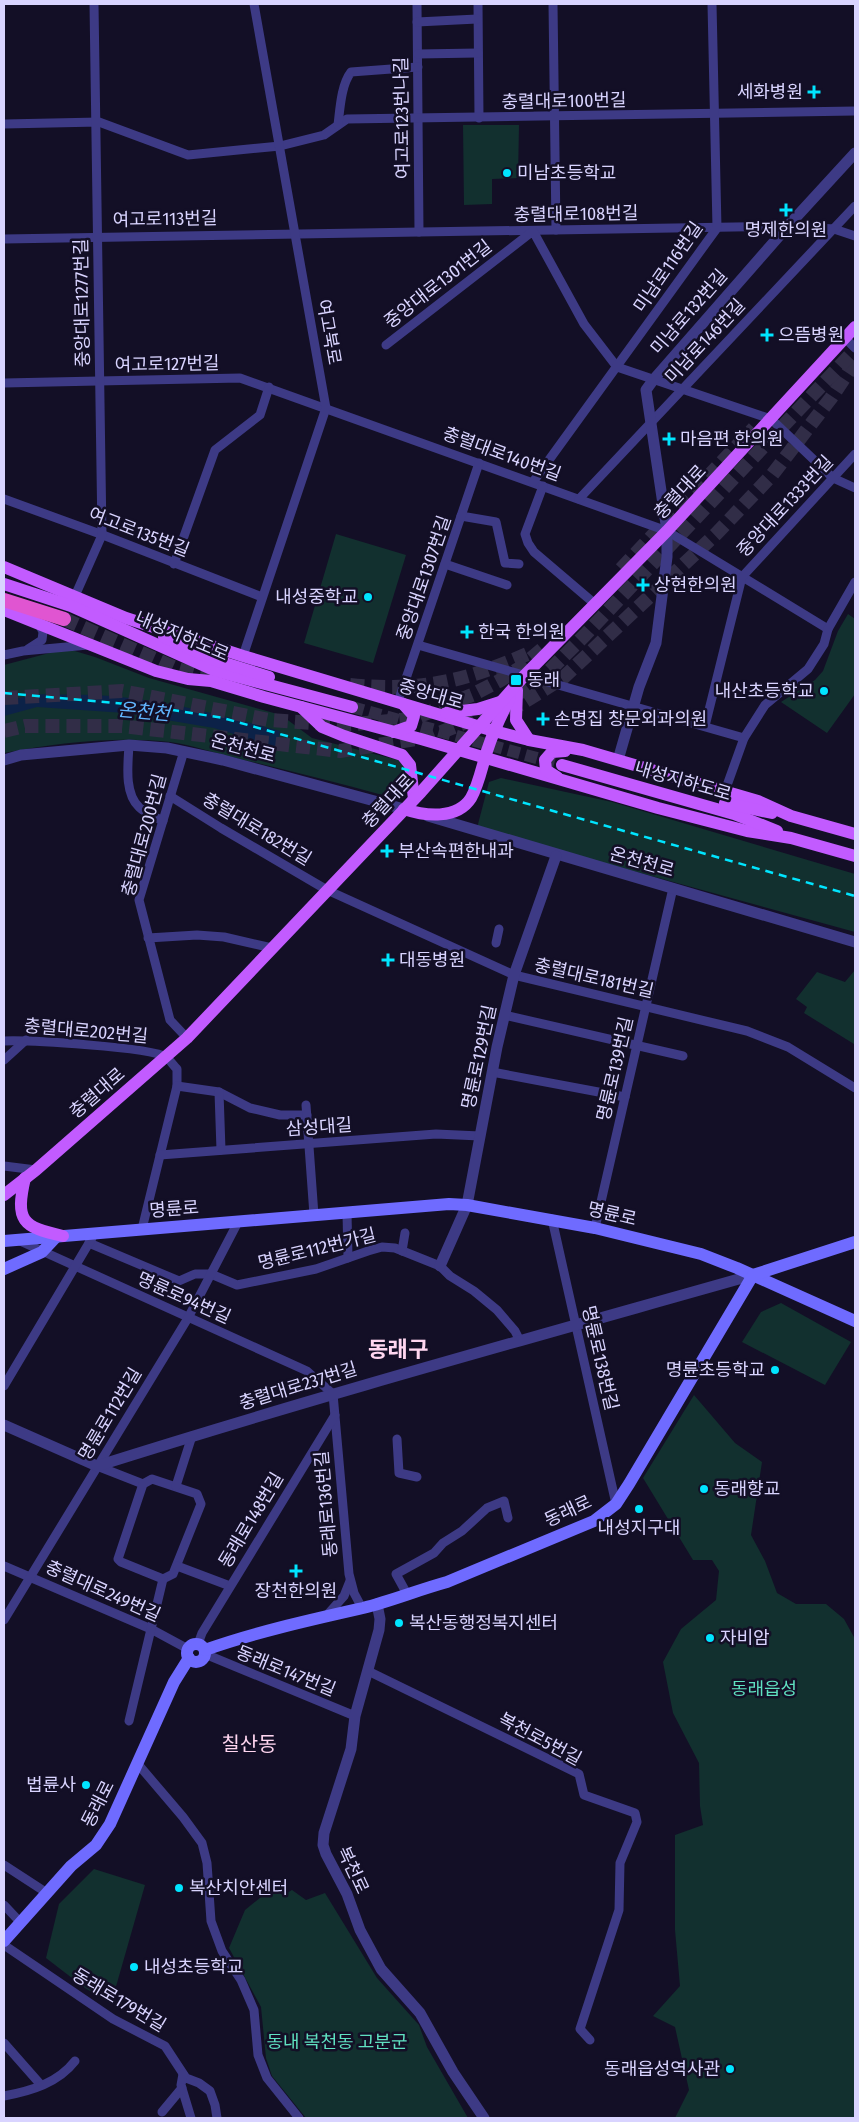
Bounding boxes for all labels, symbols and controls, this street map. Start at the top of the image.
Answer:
street label: 여고로123번나길 [390,57,414,179]
place label: 세화병원 [737,81,803,103]
marker: 세화병원 [807,85,821,99]
street label: 충렬대로100번길 [501,89,627,113]
place label: 미남초등학교 [517,162,616,184]
marker: 미남초등학교 [501,167,513,179]
street label: 충렬대로108번길 [513,202,639,226]
marker: 명제한의원 [779,203,793,217]
street label: 여고로113번길 [112,207,218,231]
street label: 미남로116번길 [629,217,707,317]
place label: 명제한의원 [745,219,827,241]
street label: 중앙대로1301번길 [380,235,496,333]
street label: 중앙대로1277번길 [70,238,94,368]
street label: 미남로132번길 [646,265,732,359]
street label: 미남로146번길 [660,294,750,388]
street label: 여고북로 [312,297,346,367]
place label: 으뜸병원 [778,324,844,346]
marker: 으뜸병원 [760,328,774,342]
street label: 여고로127번길 [114,352,220,376]
street label: 충렬대로140번길 [440,422,564,486]
place label: 마음편 한의원 [680,428,784,450]
marker: 마음편 한의원 [662,432,676,446]
street label: 중앙대로1333번길 [732,451,838,561]
street label: 충렬대로 [649,460,711,524]
street label: 여고로135번길 [85,503,193,561]
street label: 중앙대로1307번길 [392,513,456,643]
place label: 상현한의원 [654,574,737,596]
marker: 상현한의원 [636,578,650,592]
place label: 내성중학교 [275,586,358,608]
marker: 내성중학교 [362,591,374,603]
street label: 내성지하도로 [132,606,232,666]
place label: 한국 한의원 [478,621,565,643]
marker: 한국 한의원 [460,625,474,639]
place label: 동래 [527,669,560,691]
marker: 동래 [509,673,523,687]
street label: 중앙대로 [396,674,466,714]
place label: 내산초등학교 [715,680,814,702]
marker: 내산초등학교 [818,685,830,697]
water label: 온천천 [117,698,173,725]
place label: 손명집 창문외과의원 [554,708,707,730]
marker: 손명집 창문외과의원 [536,712,550,726]
street label: 온천천로 [208,729,278,767]
street label: 내성지하도로 [632,757,734,805]
street label: 충렬대로 [357,769,419,833]
street label: 충렬대로200번길 [117,771,171,899]
street label: 충렬대로182번길 [199,788,315,870]
place label: 부산속편한내과 [398,840,514,862]
street label: 온천천로 [607,842,677,882]
marker: 부산속편한내과 [380,844,394,858]
place label: 대동병원 [399,949,465,971]
marker: 대동병원 [381,953,395,967]
street label: 충렬대로181번길 [532,954,656,1002]
street label: 명륜로129번길 [457,1003,501,1111]
street label: 충렬대로202번길 [23,1015,149,1047]
street label: 명륜로139번길 [592,1015,638,1123]
street label: 충렬대로 [65,1063,129,1123]
street label: 삼성대길 [285,1114,353,1140]
street label: 명륜로 [148,1196,200,1222]
street label: 명륜로 [585,1198,639,1230]
street label: 명륜로112번가길 [256,1224,378,1274]
street label: 명륜로94번길 [134,1268,234,1328]
street label: 명륜로138번길 [577,1303,623,1413]
district label: 동래구 [368,1336,428,1363]
street label: 충렬대로237번길 [236,1358,360,1414]
place label: 명륜초등학교 [666,1359,765,1381]
street label: 명륜로112번길 [74,1364,146,1464]
marker: 명륜초등학교 [769,1364,781,1376]
street label: 동래로136번길 [310,1450,342,1558]
street label: 동래로148번길 [214,1468,288,1572]
place label: 동래향교 [714,1478,780,1500]
marker: 동래향교 [698,1483,710,1495]
street label: 동래로 [541,1491,595,1531]
marker: 내성지구대 [633,1503,645,1515]
place label: 내성지구대 [598,1517,680,1539]
street label: 충렬대로249번길 [42,1556,164,1626]
marker: 장천한의원 [289,1564,303,1578]
place label: 장천한의원 [255,1580,337,1602]
place label: 복산동행정복지센터 [409,1612,558,1634]
marker: 복산동행정복지센터 [393,1617,405,1629]
place label: 자비암 [720,1627,770,1649]
marker: 자비암 [704,1632,716,1644]
street label: 동래로147번길 [233,1641,339,1701]
park label: 동래읍성 [731,1678,797,1700]
street label: 복천로5번길 [495,1708,585,1770]
district label: 칠산동 [221,1732,277,1756]
place label: 법륜사 [26,1774,76,1796]
street label: 동래로 [77,1777,119,1831]
marker: 법륜사 [80,1779,92,1791]
street label: 복천로 [333,1843,373,1897]
place label: 복산치안센터 [189,1877,288,1899]
marker: 복산치안센터 [173,1882,185,1894]
place label: 내성초등학교 [144,1956,243,1978]
marker: 내성초등학교 [128,1961,140,1973]
street label: 동래로179번길 [68,1963,170,2037]
park label: 동내 복천동 고분군 [267,2031,407,2053]
place label: 동래읍성역사관 [604,2058,720,2080]
marker: 동래읍성역사관 [724,2063,736,2075]

